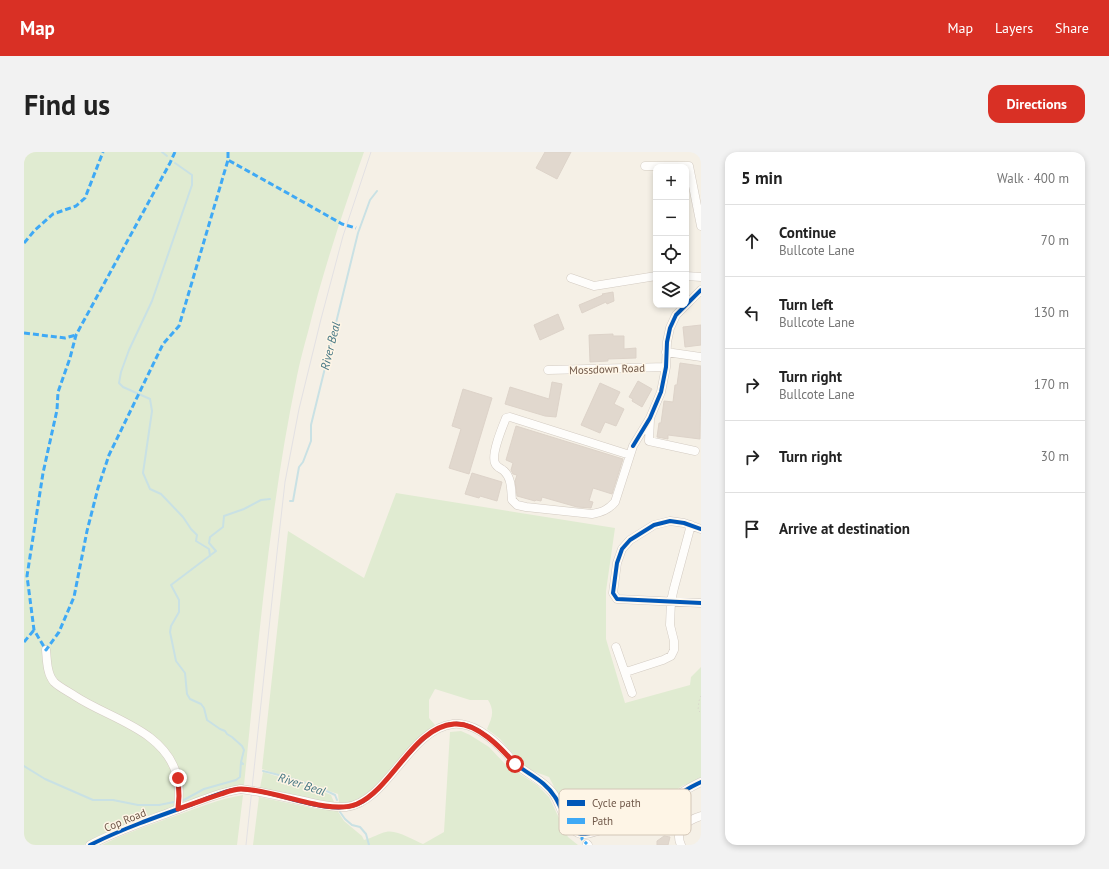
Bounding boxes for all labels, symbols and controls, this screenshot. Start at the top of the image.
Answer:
text: Map [20,16,55,40]
text: Map [947,19,973,37]
text: Layers [995,19,1033,37]
text: Share [1055,19,1089,37]
button: Directions [988,85,1085,123]
text: Find us [24,86,110,123]
map controls [653,164,689,308]
button: + [653,164,689,200]
text: 5 min [741,167,782,189]
text: Walk · 400 m [997,170,1069,187]
button: − [653,200,689,236]
text: Continue [779,223,836,242]
icon: ahead [741,230,763,252]
text: 70 m [1041,232,1069,249]
button: locate [653,236,689,272]
text: Bullcote Lane [779,242,855,259]
button: layers [653,272,689,308]
text: Turn left [779,295,833,314]
icon: left [741,302,763,324]
text: 130 m [1034,304,1069,321]
text: Bullcote Lane [779,314,855,331]
water label: River Beal [317,320,343,372]
street label: Mossdown Road [569,361,645,377]
text: Turn right [779,367,842,386]
icon: right [741,374,763,396]
text: 170 m [1034,376,1069,393]
text: Bullcote Lane [779,386,855,403]
icon: right [741,446,763,468]
text: Turn right [779,447,842,466]
text: 30 m [1041,448,1069,465]
icon: arrive [741,518,763,540]
text: Arrive at destination [779,519,910,538]
route start [506,755,524,773]
route end [169,769,187,787]
water label: River Beal [276,769,328,799]
legend [559,789,691,835]
text: Cycle path [592,796,641,810]
street label: Cop Road [102,805,148,835]
text: Path [592,814,613,828]

